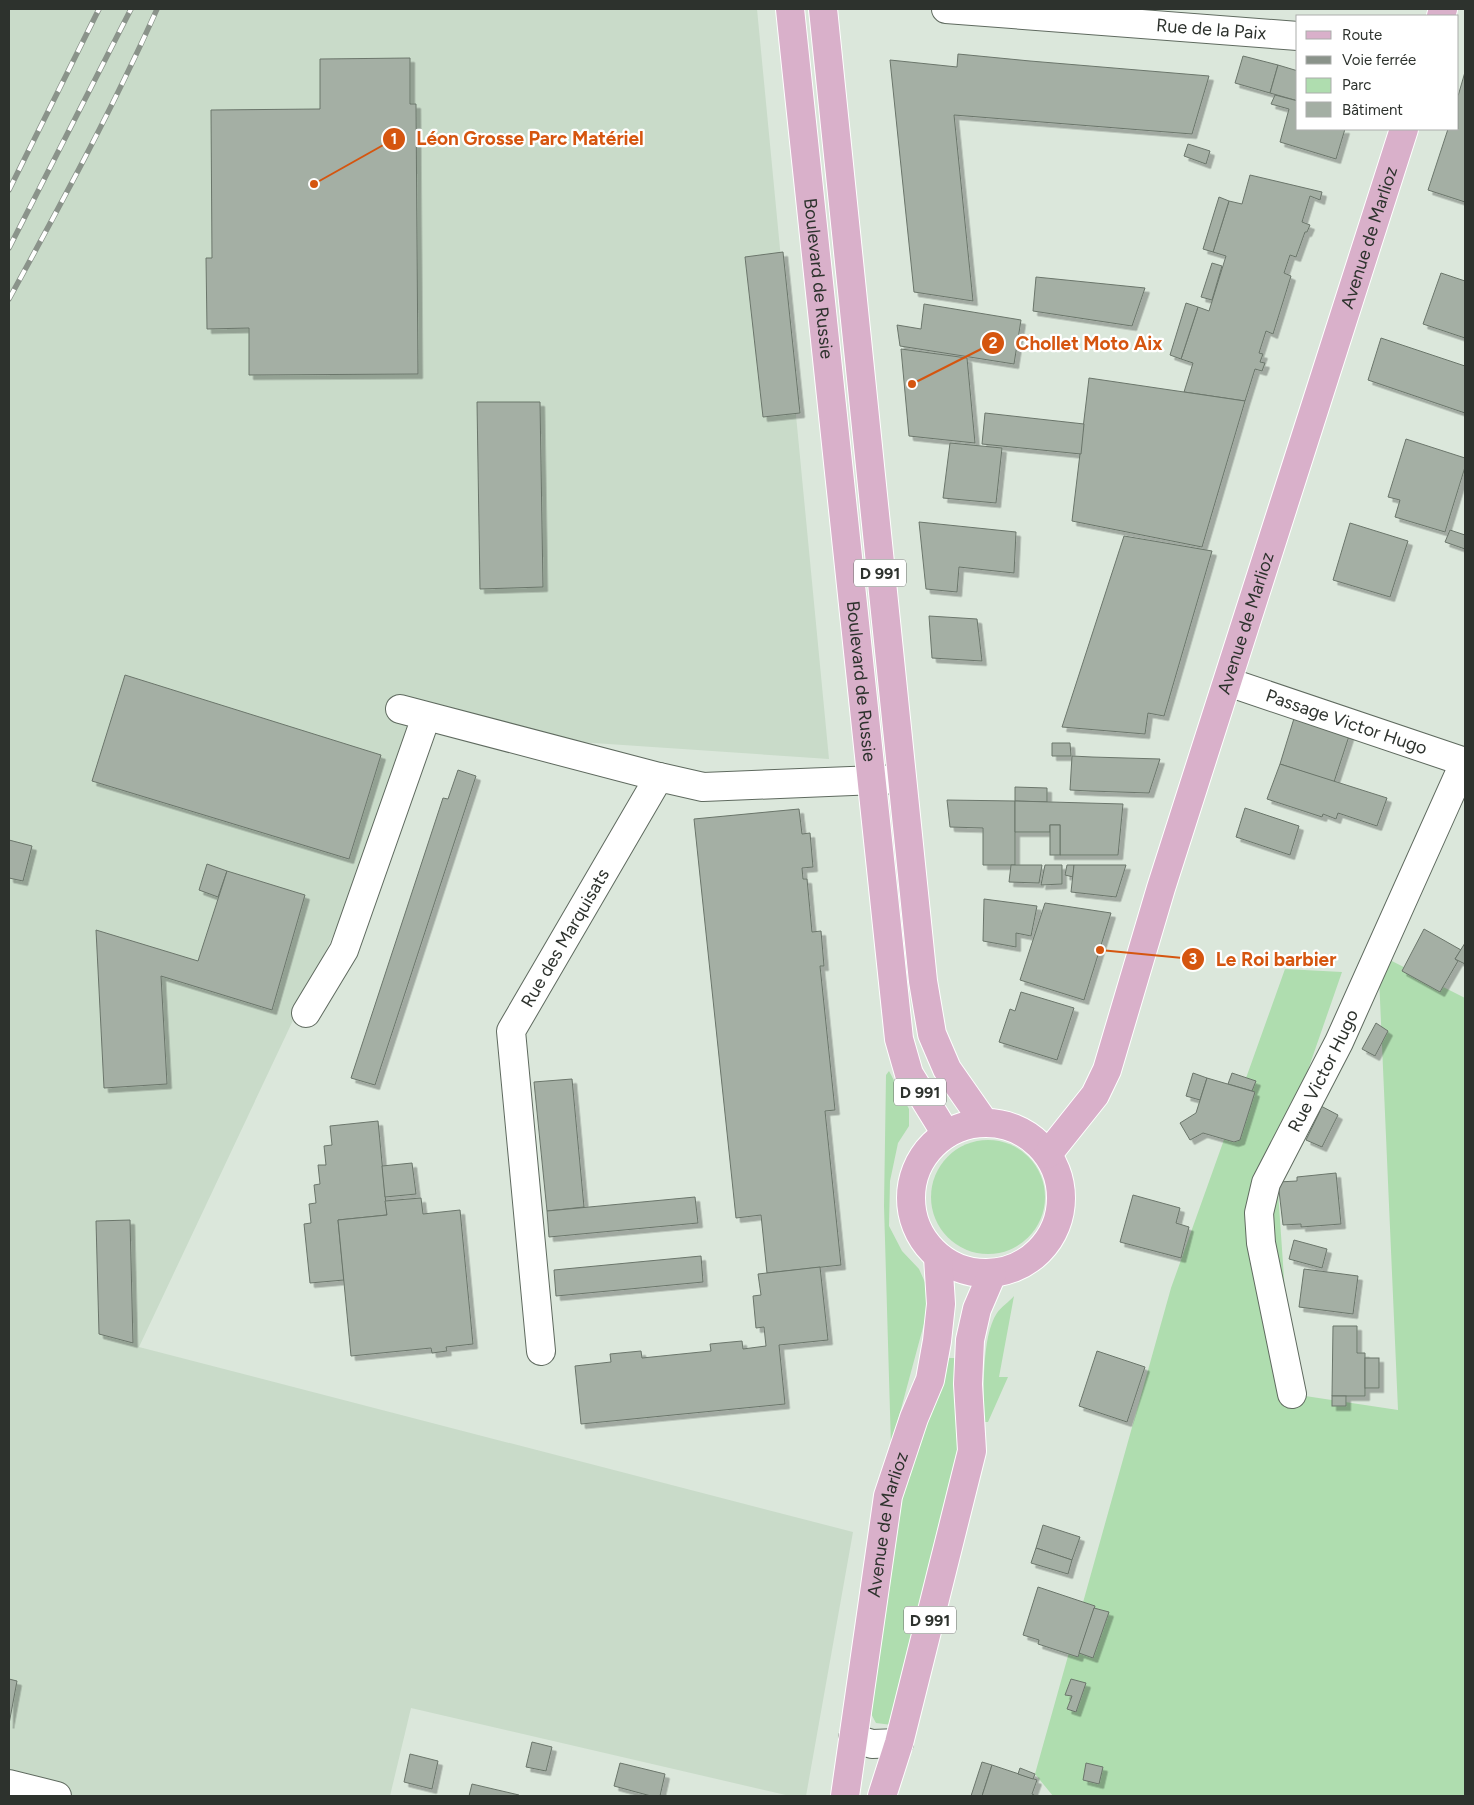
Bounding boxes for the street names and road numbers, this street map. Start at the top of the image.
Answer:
street label: Rue de la Paix [1155,14,1267,45]
street label: Avenue de Marlioz [1336,163,1402,311]
street label: Boulevard de Russie [799,197,838,360]
street label: Avenue de Marlioz [1213,549,1279,697]
road number: D 991 [854,560,906,586]
street label: Boulevard de Russie [842,600,881,763]
street label: Passage Victor Hugo [1263,685,1430,759]
street label: Rue des Marquisats [516,865,614,1011]
street label: Rue Victor Hugo [1283,1006,1363,1136]
road number: D 991 [894,1078,946,1106]
street label: Avenue de Marlioz [863,1449,913,1599]
road number: D 991 [904,1606,956,1634]

